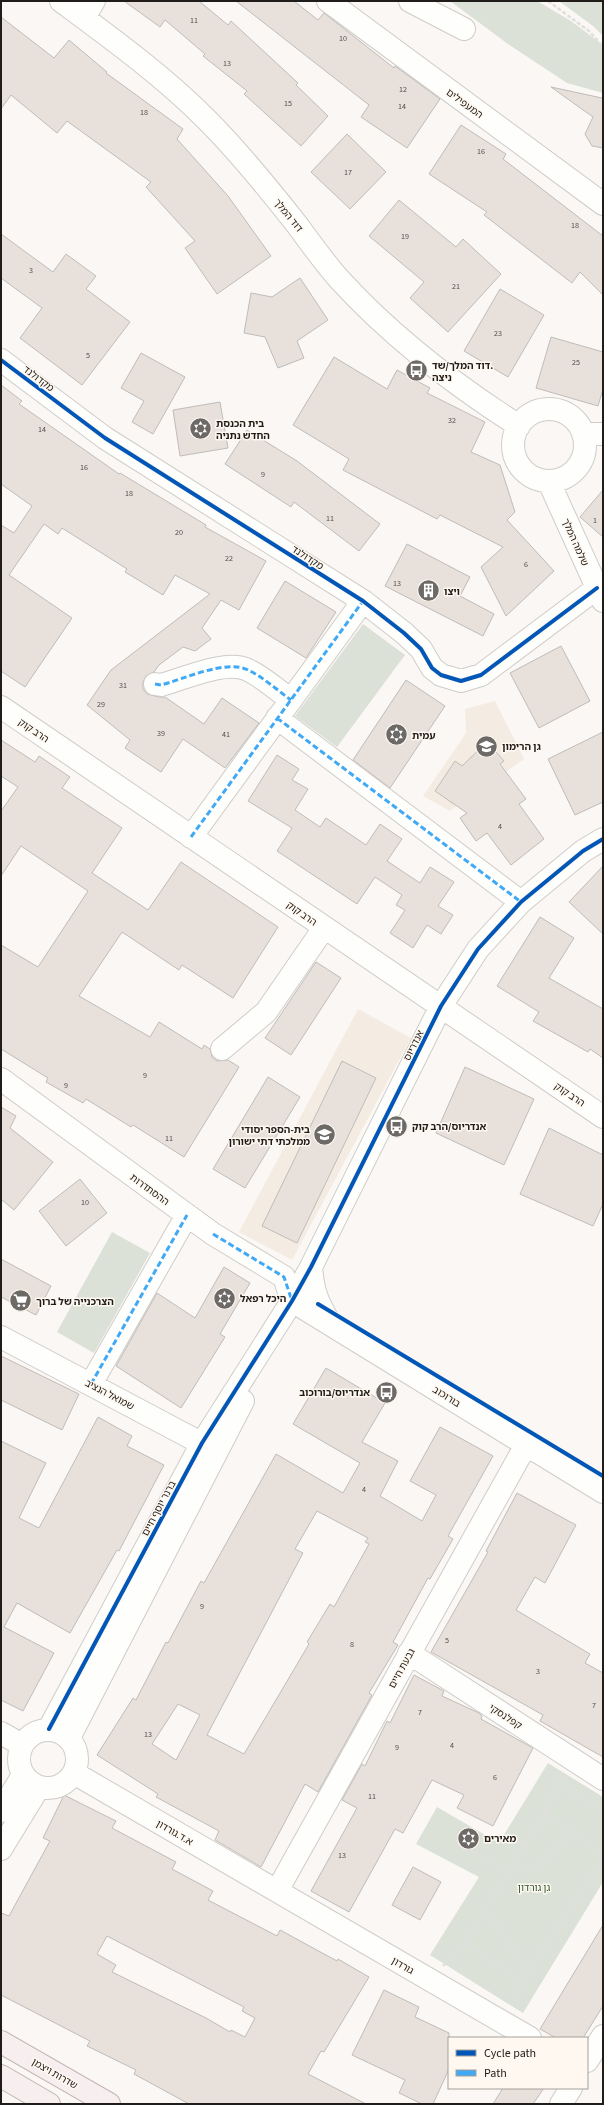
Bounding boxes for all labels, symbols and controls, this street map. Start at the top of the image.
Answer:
house number: 11 [190,15,198,26]
house number: 10 [339,33,347,44]
house number: 13 [223,58,231,69]
house number: 12 [399,84,407,95]
street label: המעפילים [443,86,486,122]
house number: 15 [284,98,292,109]
house number: 14 [398,101,406,112]
house number: 18 [140,107,148,118]
house number: 16 [477,146,485,157]
house number: 17 [344,167,352,178]
street label: דוד המלך [270,196,306,236]
house number: 18 [571,220,579,231]
house number: 19 [401,231,409,242]
house number: 3 [29,265,33,276]
house number: 21 [452,281,460,292]
house number: 23 [494,328,502,339]
house number: 5 [86,350,90,361]
house number: 25 [572,357,580,368]
bus stop icon: דוד המלך/שד. ניצה [404,358,430,384]
place label: דוד המלך/שד. ניצה [432,359,493,385]
street label: מקדולנד [20,362,57,395]
house number: 32 [448,415,456,426]
synagogue icon: בית הכנסת החדש נתניה [187,416,213,442]
place label: בית הכנסת החדש נתניה [216,417,270,443]
house number: 14 [38,424,46,435]
house number: 16 [80,462,88,473]
house number: 9 [261,469,265,480]
house number: 18 [125,488,133,499]
house number: 11 [326,513,334,524]
house number: 1 [593,515,597,526]
street label: שלמה המלך [558,516,592,568]
house number: 20 [175,527,183,538]
street label: מקדולנד [289,542,327,574]
house number: 22 [225,553,233,564]
house number: 6 [524,559,528,570]
house number: 13 [393,578,401,589]
building icon: ויצו [416,578,442,604]
place label: ויצו [444,585,460,599]
house number: 31 [119,680,127,691]
house number: 29 [97,699,105,710]
street label: הרב קוק [15,715,52,746]
synagogue icon: עמית [384,722,410,748]
house number: 39 [157,728,165,739]
house number: 41 [222,729,230,740]
place label: עמית [412,729,436,743]
school or university icon: גן הרימון [474,733,500,759]
place label: גן הרימון [502,740,541,754]
house number: 4 [498,821,502,832]
street label: הרב קוק [283,898,320,929]
street label: אנדריוס [400,1028,428,1063]
house number: 9 [143,1070,147,1081]
street label: הרב קוק [551,1079,588,1110]
house number: 9 [64,1080,68,1091]
bus stop icon: אנדריוס/הרב קוק [384,1113,410,1139]
place label: אנדריוס/הרב קוק [412,1120,487,1134]
school or university icon: בית-הספר יסודי ממלכתי דתי ישורון [312,1122,338,1148]
place label: בית-הספר יסודי ממלכתי דתי ישורון [228,1123,310,1149]
house number: 11 [165,1133,173,1144]
street label: ההסתדרות [127,1171,172,1209]
house number: 10 [81,1197,89,1208]
synagogue icon: היכל רפאל [211,1285,237,1311]
supermarket icon: הצרכנייה של ברוך [7,1288,33,1314]
place label: היכל רפאל [240,1292,286,1306]
place label: הצרכנייה של ברוך [36,1295,114,1309]
street label: שמואל הנציב [82,1376,137,1414]
bus stop icon: אנדריוס/בורוכוב [373,1379,399,1405]
street label: בורוכוב [430,1383,463,1411]
place label: אנדריוס/בורוכוב [299,1386,370,1400]
street label: ברנר יוסף חיים [138,1478,180,1539]
house number: 4 [362,1484,366,1495]
house number: 9 [200,1601,204,1612]
house number: 5 [445,1635,449,1646]
house number: 8 [350,1639,354,1650]
street label: גבעת חיים [385,1646,419,1691]
house number: 3 [536,1666,540,1677]
house number: 7 [592,1700,596,1711]
street label: קפלנסקי [486,1701,525,1733]
house number: 7 [418,1707,422,1718]
house number: 13 [144,1729,152,1740]
house number: 4 [450,1740,454,1751]
house number: 9 [395,1742,399,1753]
house number: 6 [493,1772,497,1783]
house number: 11 [368,1791,376,1802]
street label: א.ד.גורדון [154,1817,195,1849]
synagogue icon: מאירים [455,1825,481,1851]
place label: מאירים [484,1832,516,1846]
house number: 13 [338,1850,346,1861]
park label: גן גורדון [518,1881,551,1895]
street label: גורדון [389,1954,416,1978]
legend [448,2037,588,2089]
text: Cycle path [484,2045,536,2062]
street label: שדרות ויצמן [29,2055,80,2093]
text: Path [484,2065,507,2082]

